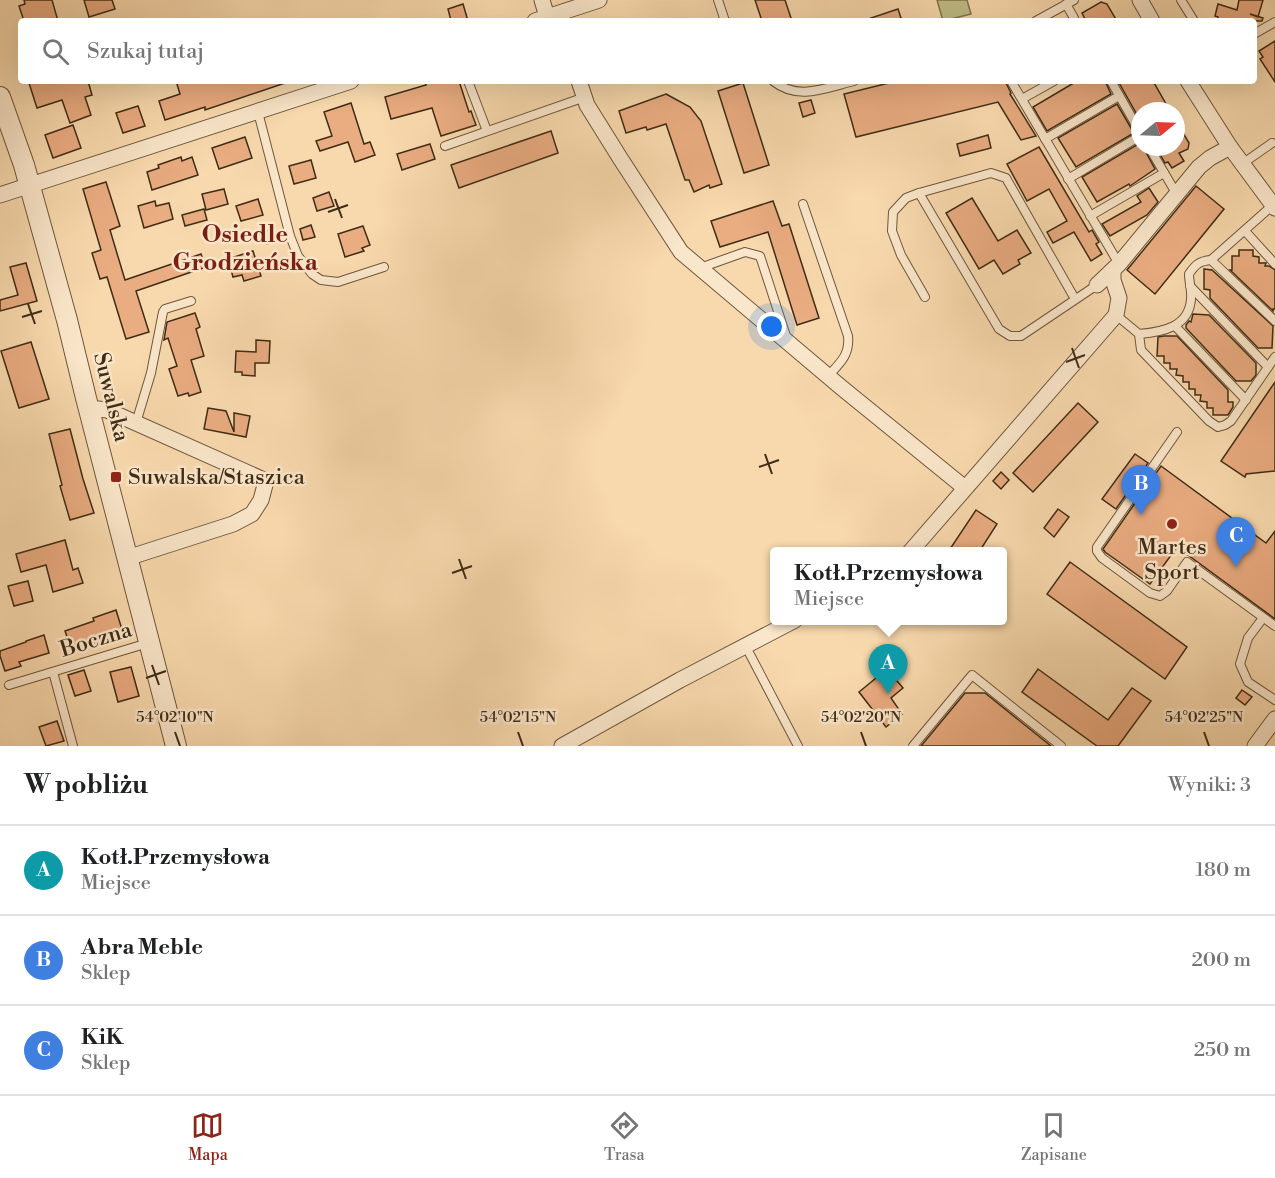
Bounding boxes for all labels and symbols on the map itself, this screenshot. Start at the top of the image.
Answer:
north arrow [1131,102,1185,156]
district label: Osiedle Grodzieńska [172,220,319,278]
your location [757,312,786,341]
street label: Suwalska [87,350,135,445]
place label: Suwalska/Staszica [128,464,306,491]
pin: B [1122,466,1160,515]
marker: Suwalska/Staszica [109,470,123,484]
marker: Martes Sport [1165,517,1179,531]
pin: C [1216,518,1256,567]
place label: Martes Sport [1137,534,1207,586]
street label: Boczna [56,616,136,664]
pin: A [868,644,908,694]
text: 54°02'10"N [136,708,214,727]
text: 54°02'15"N [480,708,556,727]
text: 54°02'20"N [821,708,901,727]
text: 54°02'25"N [1165,708,1243,727]

